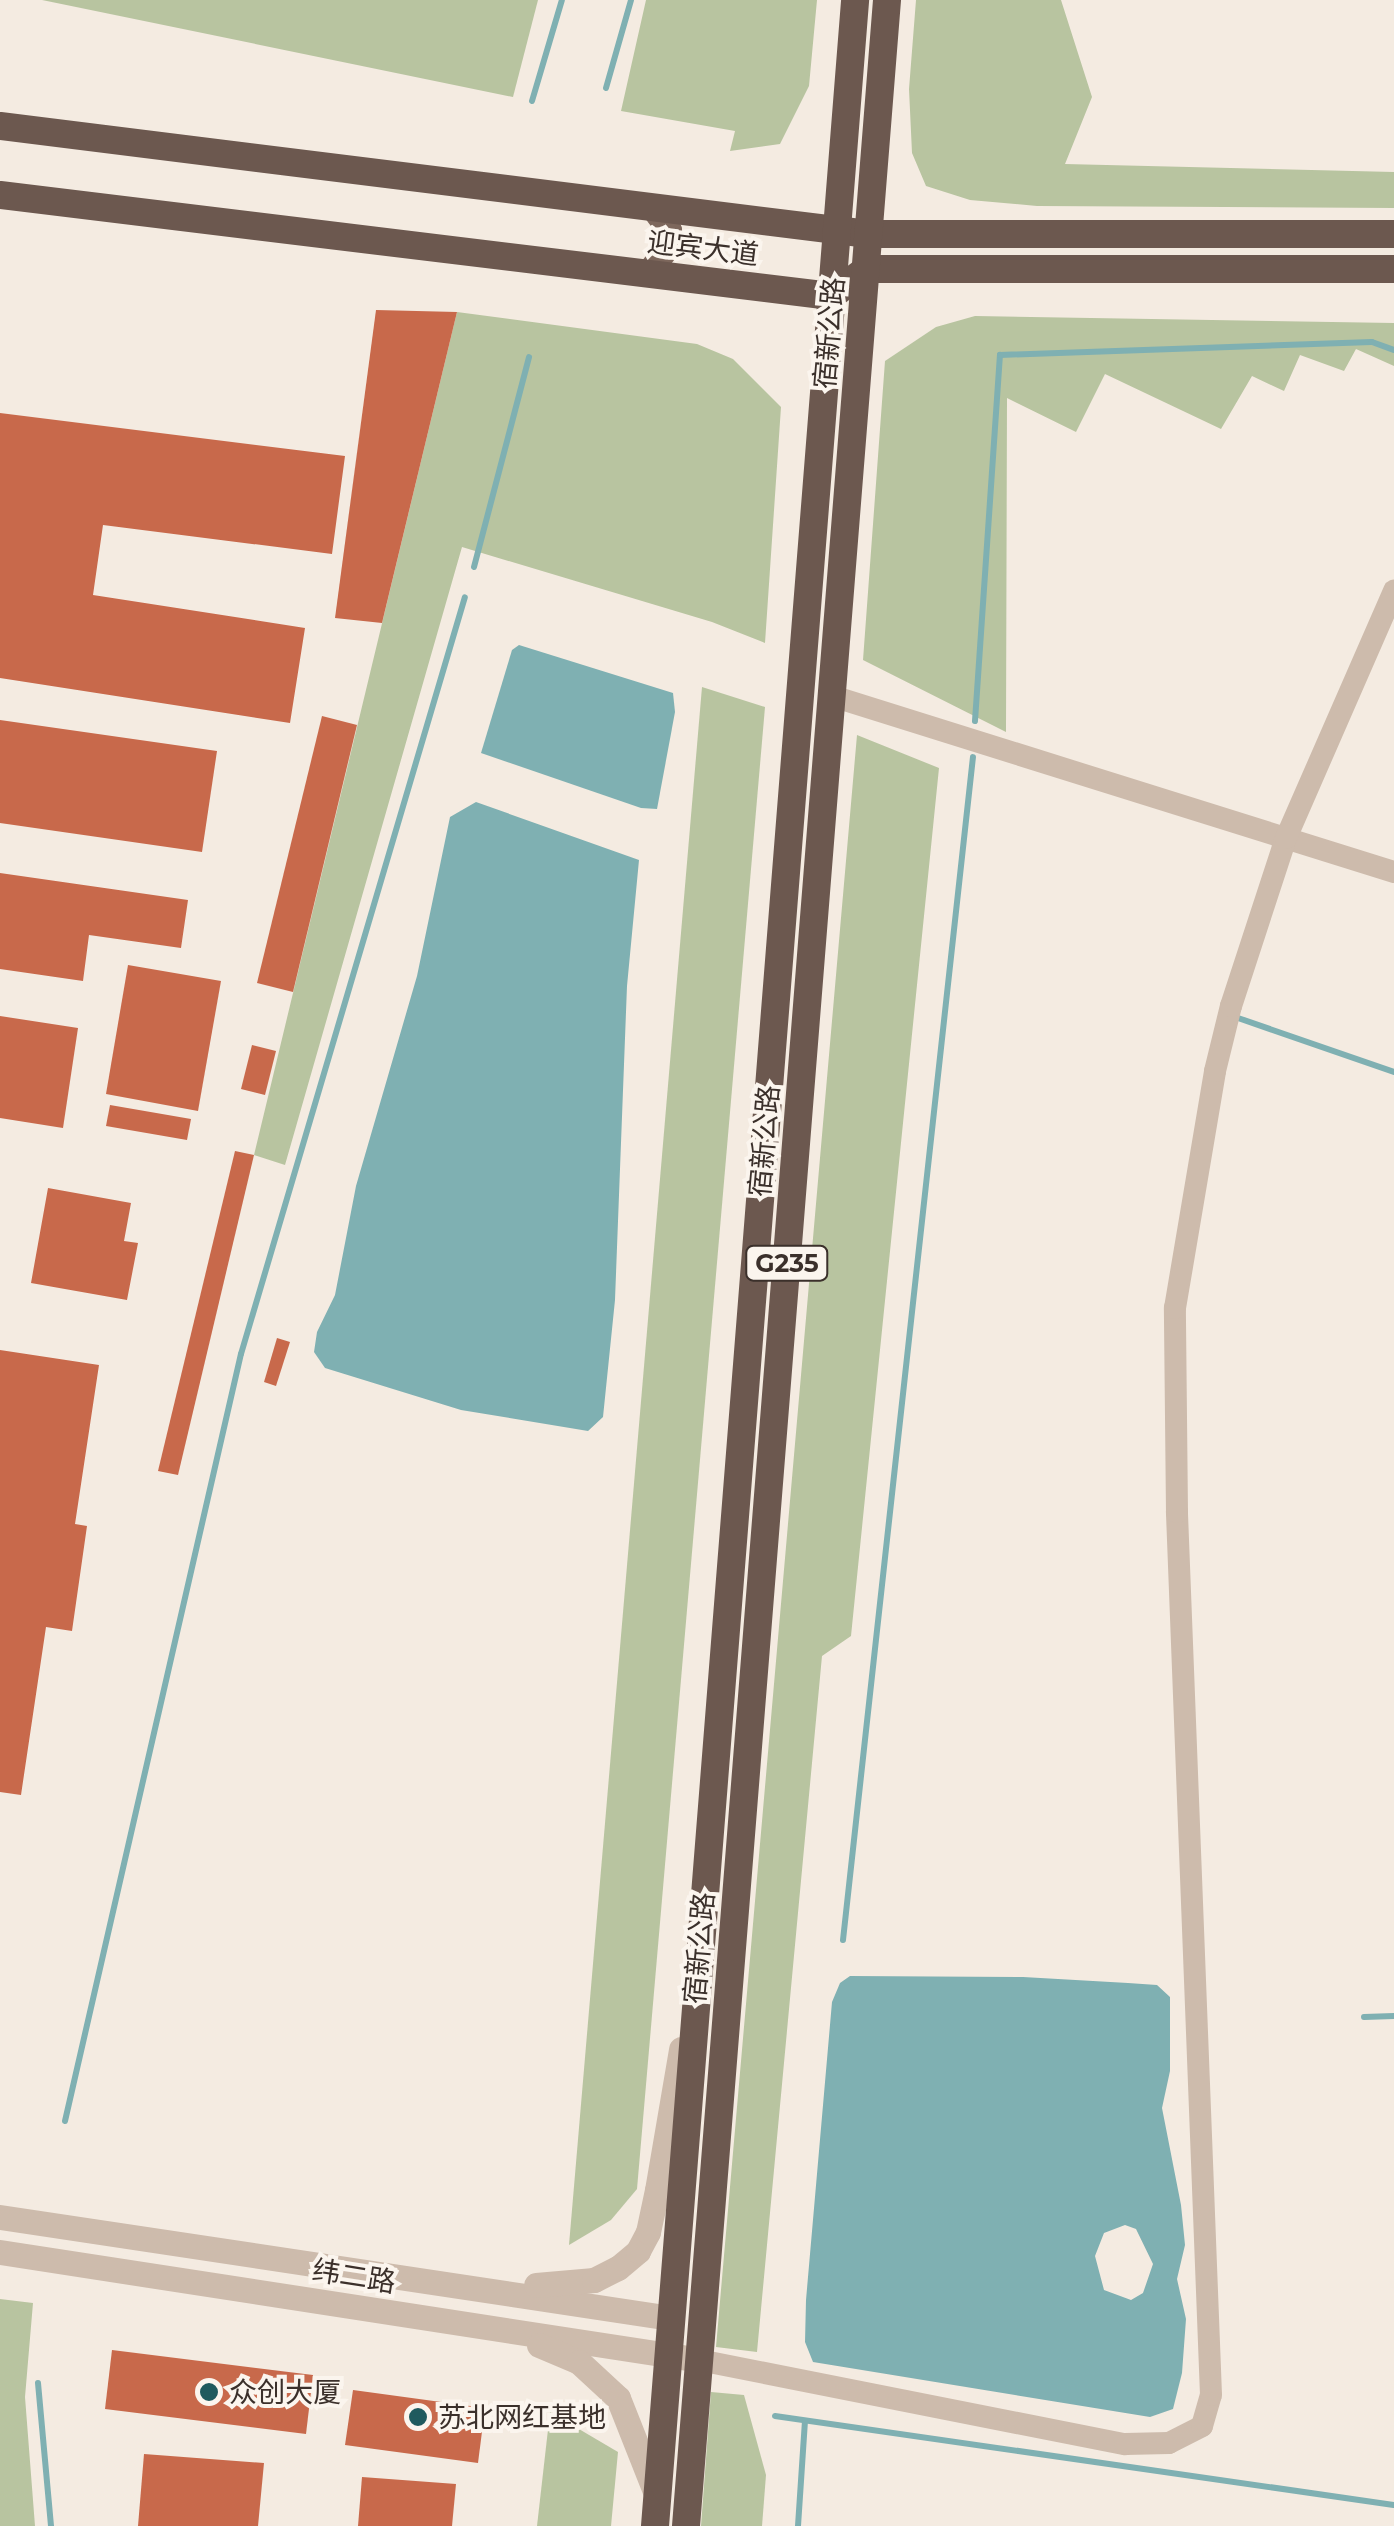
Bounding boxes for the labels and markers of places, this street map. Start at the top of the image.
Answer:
place label: 众创大厦 [229,2375,341,2409]
marker: 众创大厦 [198,2381,220,2403]
place label: 苏北网红基地 [438,2400,606,2434]
marker: 苏北网红基地 [407,2406,429,2428]

